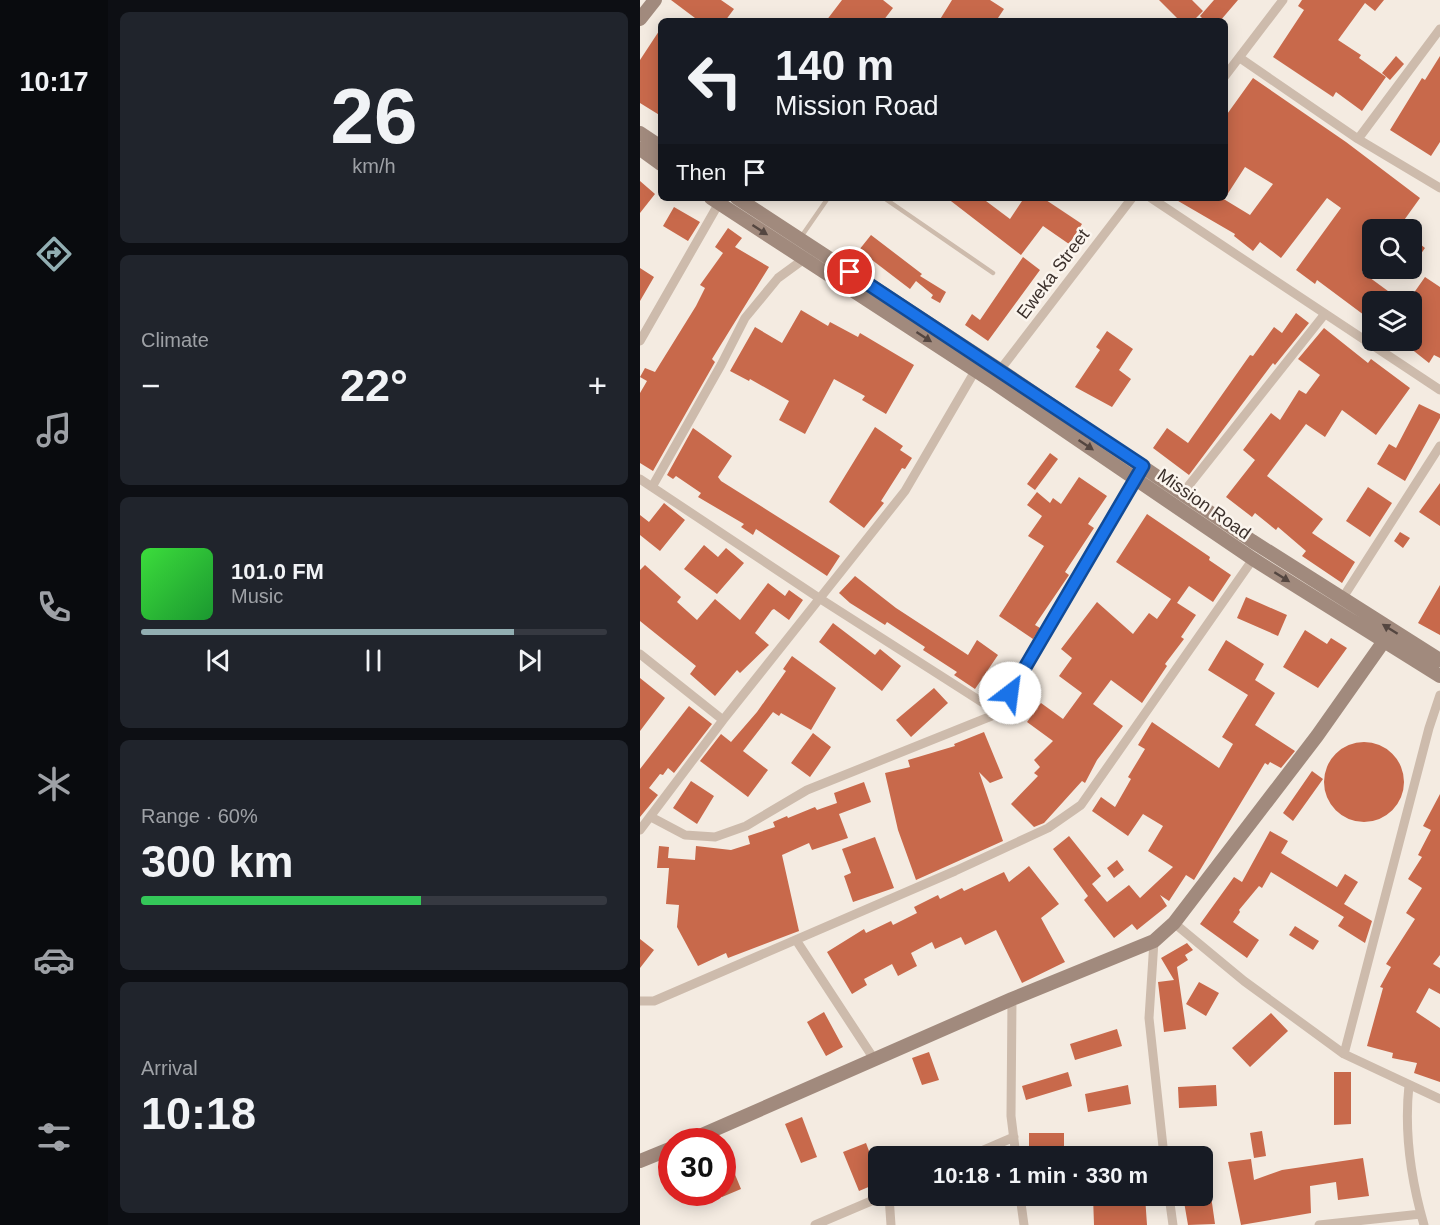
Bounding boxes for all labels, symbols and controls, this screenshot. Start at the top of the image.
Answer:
icon: left [676,42,754,120]
text: 140 m [775,42,894,89]
text: 10:17 [19,67,89,97]
text: 26 [331,72,417,160]
text: Mission Road [775,91,939,121]
text: km/h [352,155,396,177]
icon: arrive [738,156,771,189]
text: Then [676,160,726,185]
map controls [1362,219,1422,351]
button: search [1362,219,1422,279]
one-way arrow [752,224,768,235]
street label: Eweka Street [1013,225,1093,323]
icon: directions [33,233,75,275]
pin [824,246,875,297]
icon: arrive [833,255,866,288]
button: layers [1362,291,1422,351]
text: Climate [141,329,209,351]
one-way arrow [915,331,931,343]
text: 22° [340,360,408,411]
text: − [141,367,160,404]
text: + [588,367,607,404]
icon: music [33,409,75,451]
one-way arrow [1078,439,1094,450]
street label: Mission Road [1154,465,1254,543]
text: 101.0 FM [231,559,324,584]
one-way arrow [1274,572,1291,583]
text: Music [231,585,283,607]
icon: phone [33,586,75,628]
one-way arrow [1382,623,1398,634]
icon: previous [202,644,235,677]
icon: pause [357,644,390,677]
icon: next [513,644,546,677]
position arrow [978,661,1042,725]
icon: climate [33,763,75,805]
text: Range · 60% [141,805,258,827]
text: 300 km [141,836,294,887]
icon: car [33,939,75,981]
text: Arrival [141,1057,198,1079]
text: 10:18 [141,1088,256,1139]
icon: filters [33,1116,75,1158]
speed limit sign: 30 [658,1128,736,1206]
text: 10:18 · 1 min · 330 m [933,1163,1148,1188]

